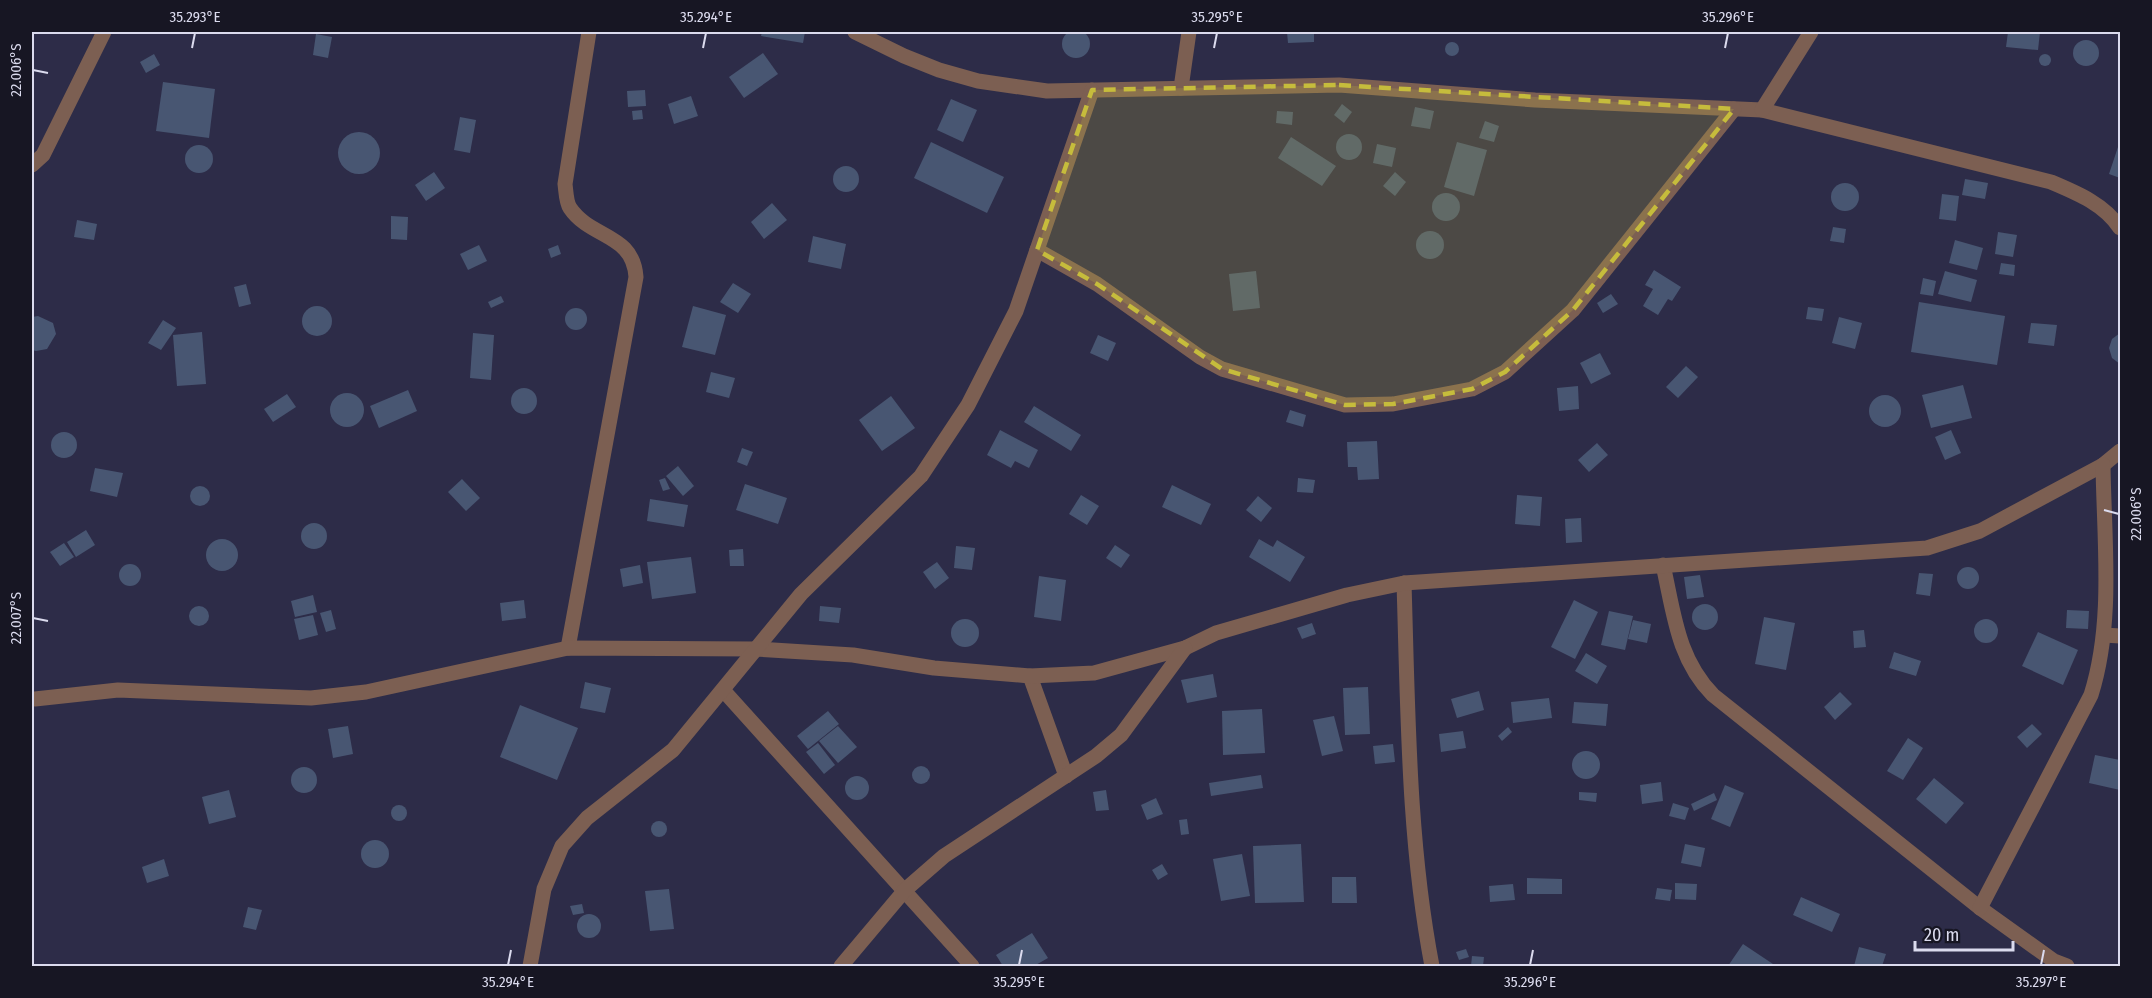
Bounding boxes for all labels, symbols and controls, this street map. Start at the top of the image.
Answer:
text: 35.293°E [169,8,221,26]
text: 35.294°E [680,8,732,26]
text: 35.295°E [1191,8,1243,26]
text: 35.296°E [1702,8,1754,26]
text: 22.006°S [7,43,25,97]
text: 22.006°S [2127,487,2145,541]
text: 22.007°S [7,592,25,644]
scale bar [1915,914,2012,952]
text: 20 m [1924,924,1959,946]
text: 35.294°E [482,973,534,991]
text: 35.295°E [993,973,1045,991]
text: 35.296°E [1504,973,1556,991]
text: 35.297°E [2016,973,2066,991]

